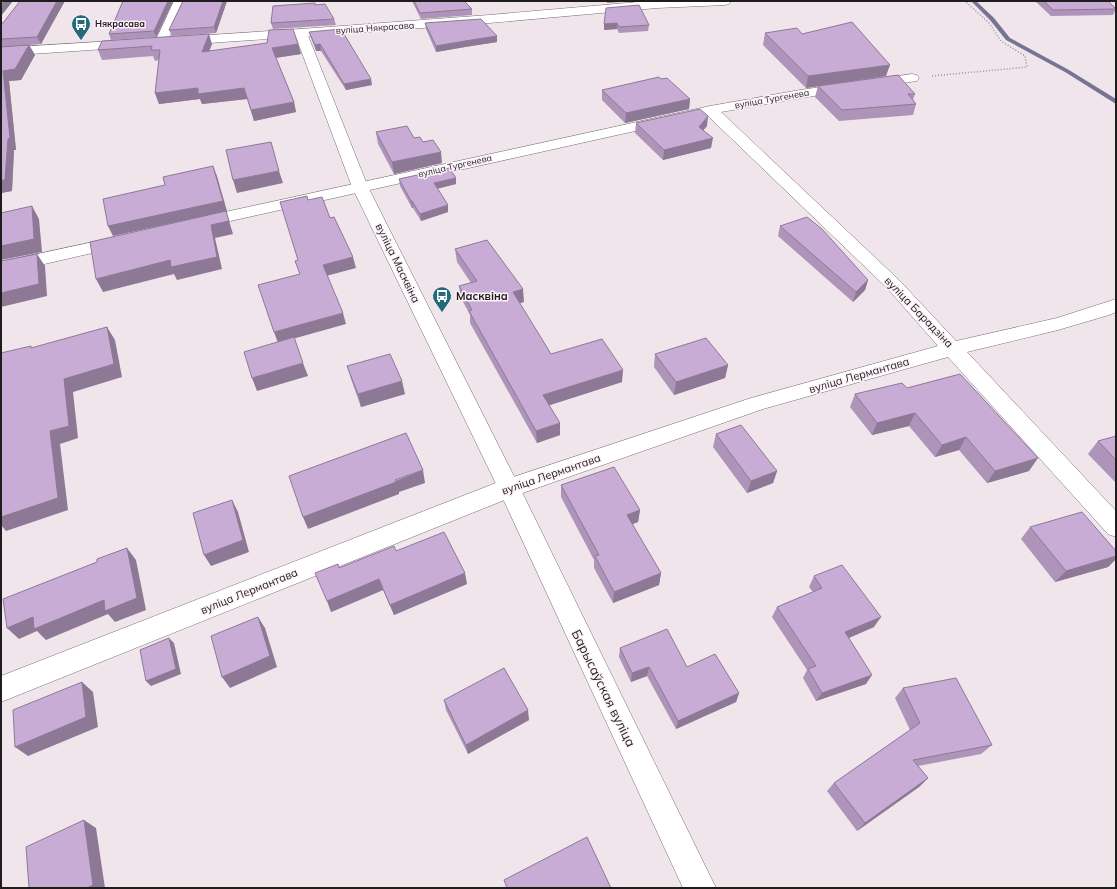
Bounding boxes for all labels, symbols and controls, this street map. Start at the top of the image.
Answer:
bus stop icon: Някрасава [70,13,92,41]
place label: Някрасава [95,18,145,29]
street label: вуліца Някрасава [335,19,415,37]
street label: вуліца Тургенева [734,87,810,111]
street label: вуліца Тургенева [417,152,493,180]
street label: вуліца Масквіна [373,221,423,305]
street label: вуліца Барадзіна [882,274,956,350]
bus stop icon: Масквіна [431,285,453,313]
place label: Масквіна [456,289,508,303]
street label: вуліца Лермантава [807,354,911,396]
street label: вуліца Лермантава [500,451,602,497]
street label: вуліца Лермантава [198,565,300,617]
street label: Барысаўская вуліца [569,627,639,749]

